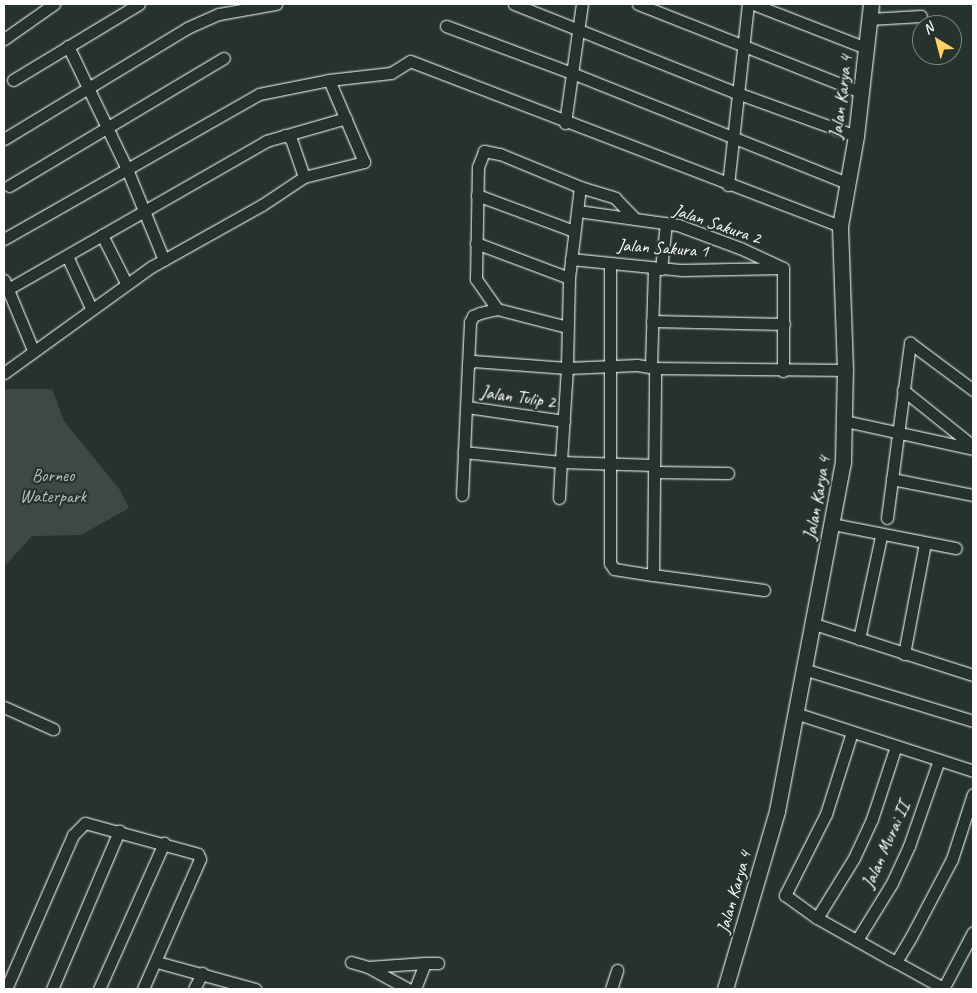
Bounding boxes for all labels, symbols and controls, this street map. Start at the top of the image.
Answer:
north arrow [912,15,962,65]
text: N [920,19,937,38]
street label: Jalan Karya 4 [825,54,857,140]
street label: Jalan Sakura 2 [670,199,764,249]
street label: Jalan Sakura 1 [616,234,710,262]
street label: Jalan Tulip 2 [479,381,557,413]
street label: Jalan Karya 4 [799,455,835,541]
park label: Borneo Waterpark [20,465,86,508]
street label: Jalan Murai II [858,799,914,891]
street label: Jalan Karya 4 [712,849,756,935]

